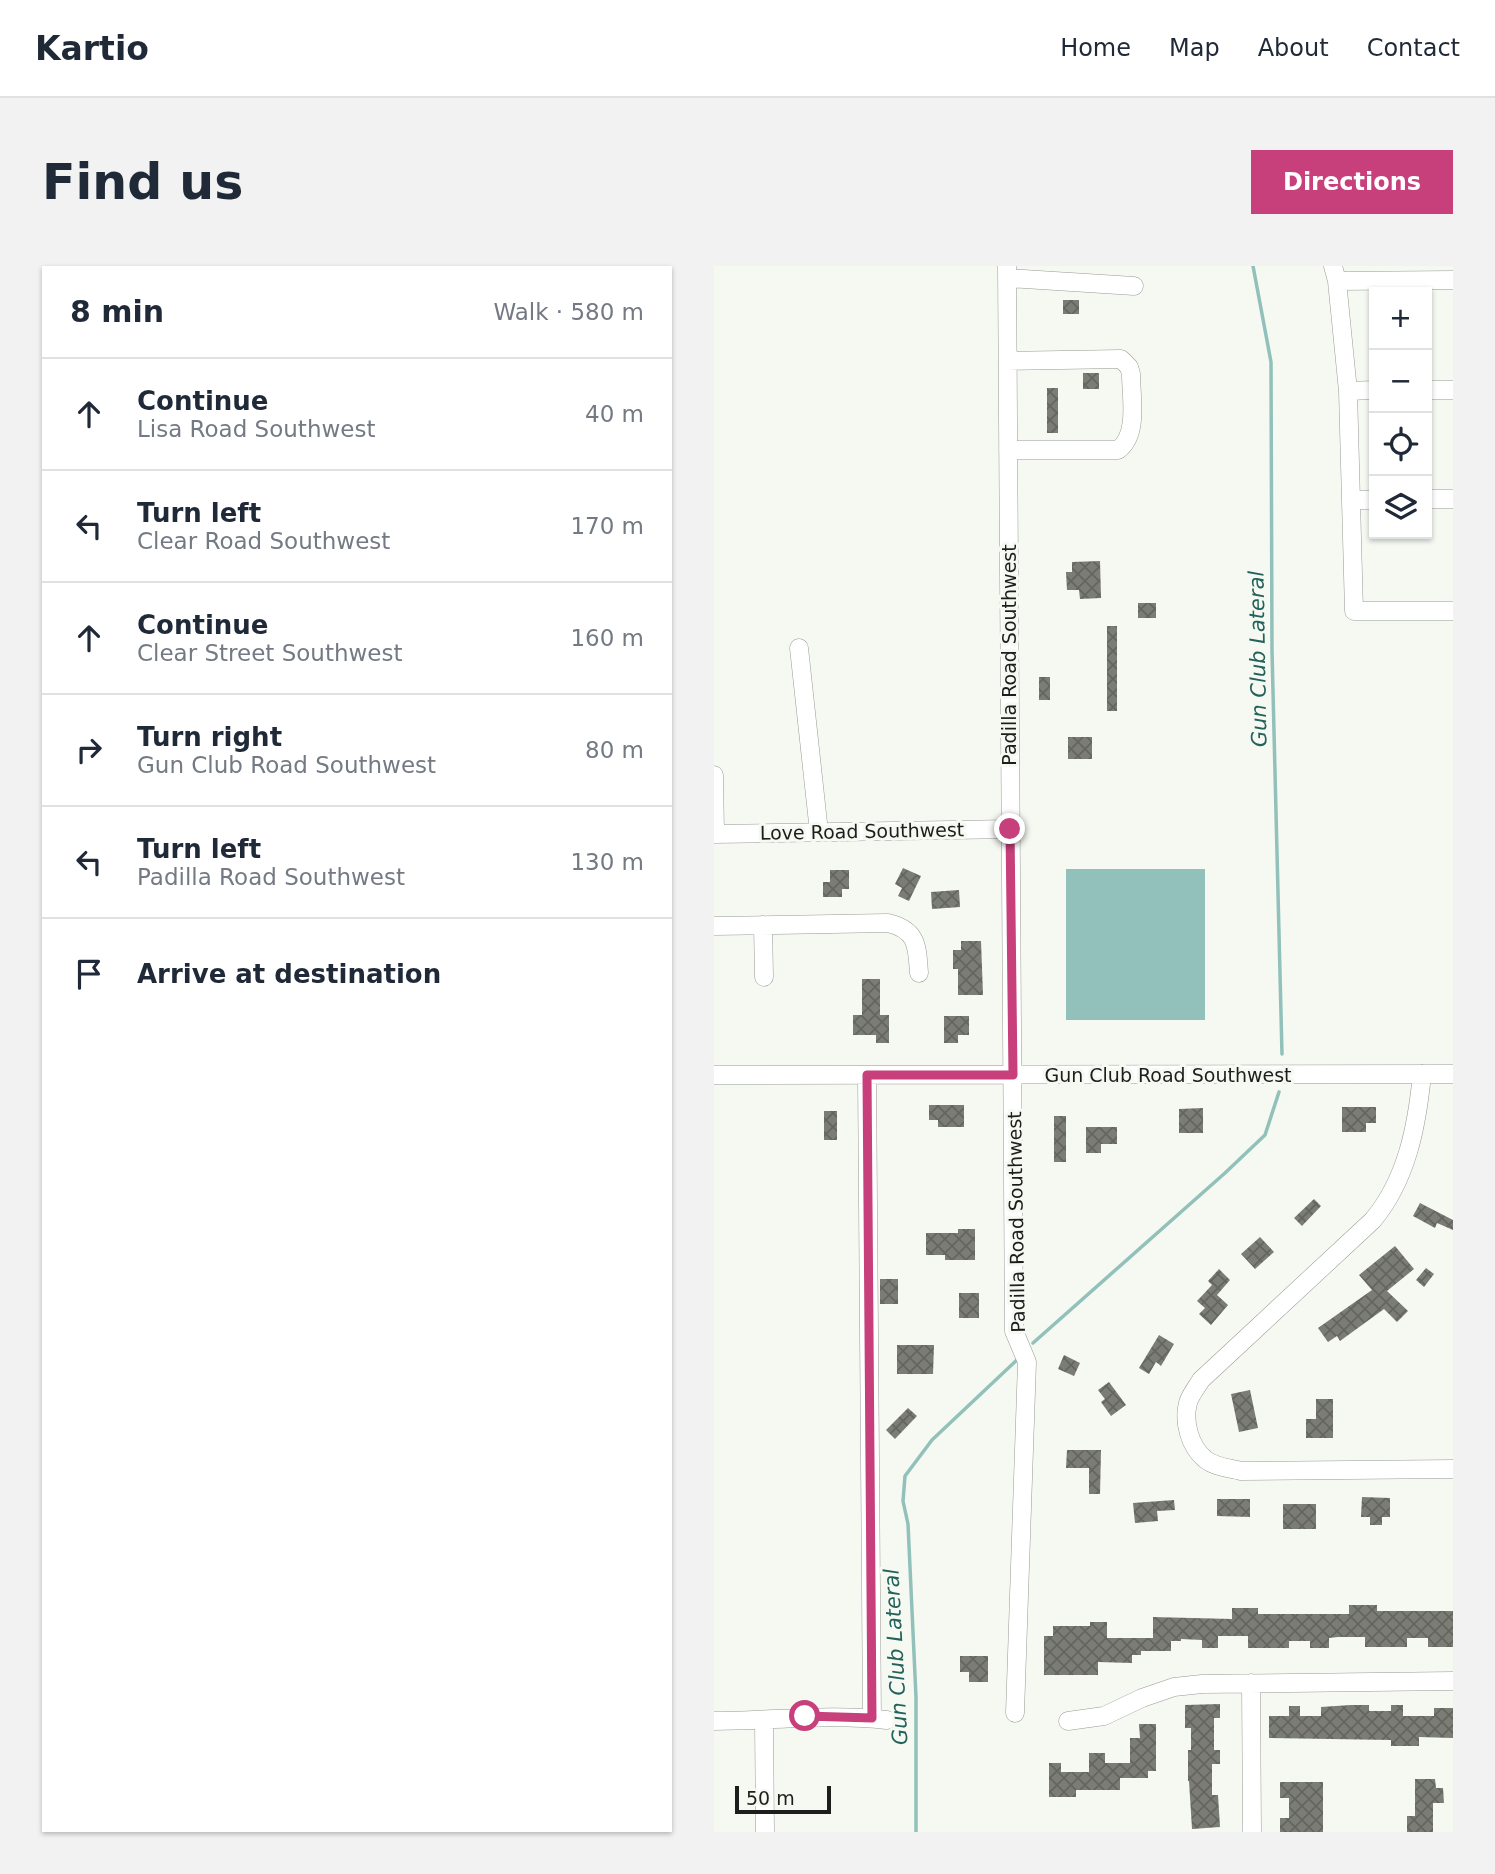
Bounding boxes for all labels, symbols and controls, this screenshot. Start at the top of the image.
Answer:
text: Kartio [35,29,149,68]
text: Home [1060,34,1131,62]
text: Map [1169,34,1220,62]
text: About [1258,34,1329,62]
text: Contact [1367,34,1460,62]
button: Directions [1251,150,1453,214]
text: Find us [42,154,243,211]
map controls [1369,287,1432,539]
button: + [1369,287,1432,350]
text: 8 min [70,294,164,329]
text: Walk · 580 m [493,299,644,325]
button: − [1369,350,1432,413]
text: Continue [137,386,268,416]
icon: ahead [70,395,108,433]
text: 40 m [585,401,644,427]
button: locate [1369,413,1432,476]
text: Lisa Road Southwest [137,416,375,442]
button: layers [1369,476,1432,539]
text: Turn left [137,498,261,528]
icon: left [70,507,108,545]
text: 170 m [570,513,644,539]
text: Clear Road Southwest [137,528,390,554]
street label: Padilla Road Southwest [998,544,1020,766]
water label: Gun Club Lateral [1244,570,1272,747]
text: Continue [137,610,268,640]
icon: ahead [70,619,108,657]
text: 160 m [570,625,644,651]
text: Clear Street Southwest [137,640,402,666]
text: Turn right [137,722,282,752]
icon: right [70,731,108,769]
text: 80 m [585,737,644,763]
text: Gun Club Road Southwest [137,752,436,778]
route end [994,813,1025,844]
street label: Love Road Southwest [760,818,964,844]
text: Turn left [137,834,261,864]
icon: left [70,843,108,881]
text: 130 m [570,849,644,875]
text: Padilla Road Southwest [137,864,405,890]
icon: arrive [70,955,108,993]
text: Arrive at destination [137,959,441,989]
street label: Gun Club Road Southwest [1044,1064,1292,1086]
street label: Padilla Road Southwest [1003,1111,1029,1333]
water label: Gun Club Lateral [879,1568,913,1746]
route start [789,1700,820,1731]
scale bar [735,1783,831,1815]
text: 50 m [746,1787,795,1809]

